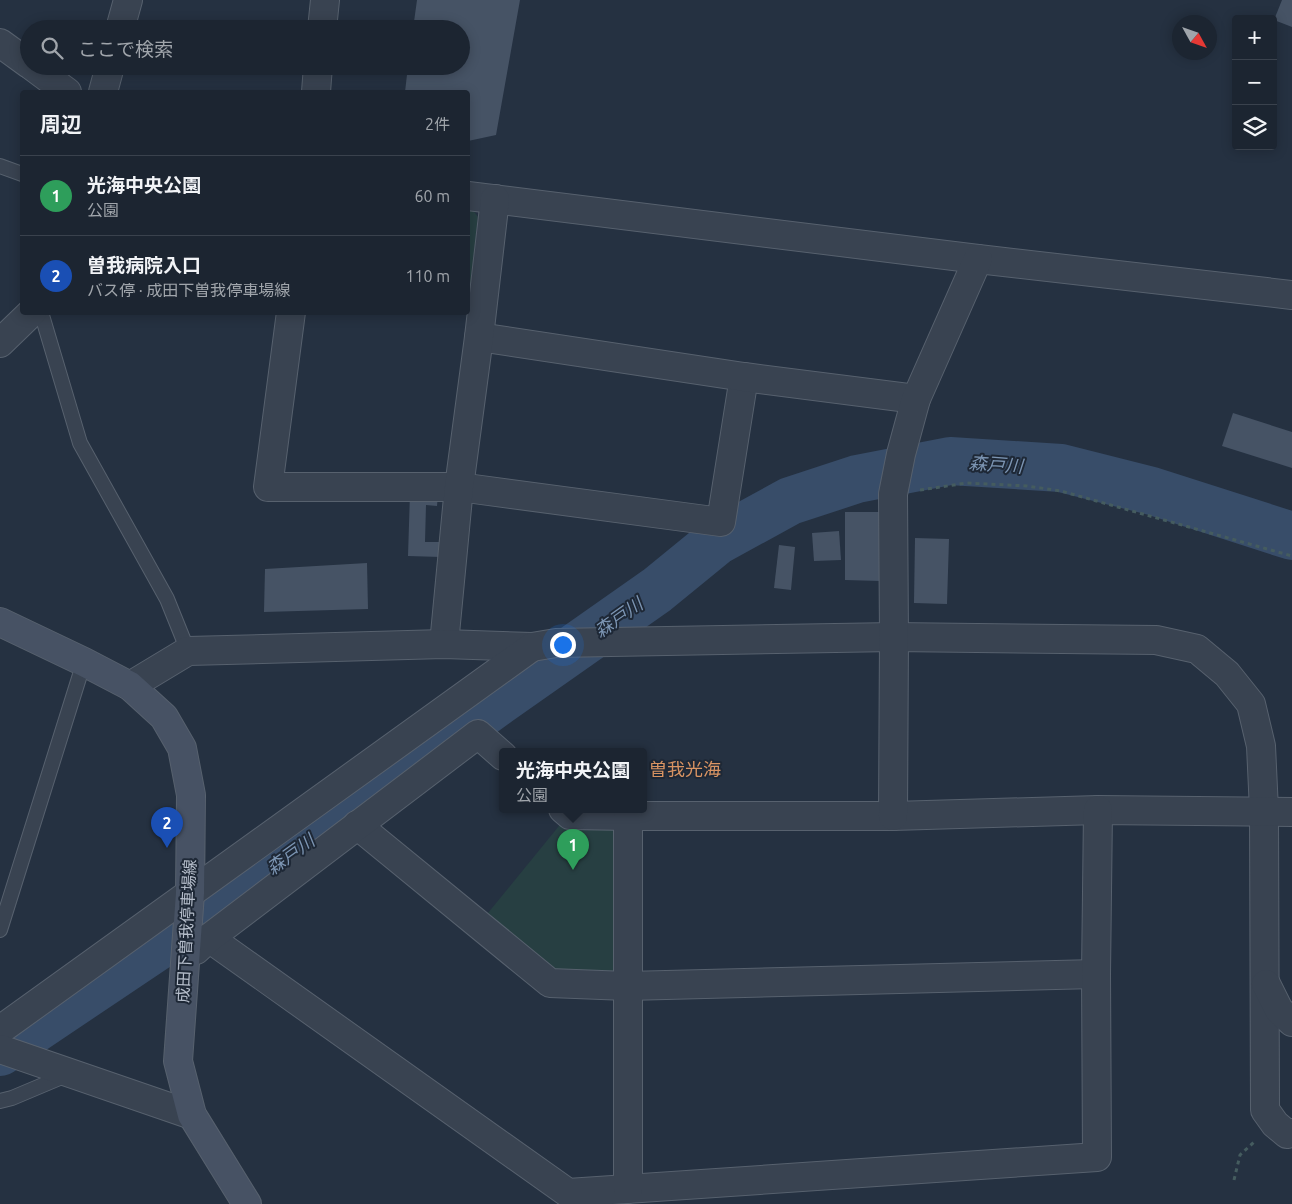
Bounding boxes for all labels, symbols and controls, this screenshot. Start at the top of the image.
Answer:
north arrow [1172,15,1217,60]
map controls [1232,15,1277,150]
button: + [1232,15,1277,60]
search box [20,20,470,75]
icon: search [38,34,66,62]
text: ここで検索 [78,38,173,60]
button: − [1232,60,1277,105]
button: layers [1232,105,1277,150]
text: 周辺 [40,112,82,136]
text: 2件 [425,115,450,133]
text: 光海中央公園 [87,174,201,196]
text: 1 [51,187,61,205]
text: 60 m [414,187,450,205]
text: 公園 [87,201,119,219]
text: 曽我病院入口 [87,254,201,276]
text: 2 [51,267,61,285]
text: 110 m [405,267,450,285]
text: バス停 · 成田下曽我停車場線 [87,281,290,299]
water label: 森戸川 [968,452,1026,476]
water label: 森戸川 [590,592,647,641]
your location [550,632,576,658]
popup [499,748,647,813]
text: 光海中央公園 [516,759,630,781]
district label: 曽我光海 [649,759,721,779]
text: 公園 [516,786,548,804]
pin: 2 [151,807,183,848]
water label: 森戸川 [262,829,319,878]
pin: 1 [557,829,589,870]
street label: 成田下曽我停車場線 [173,859,199,1003]

